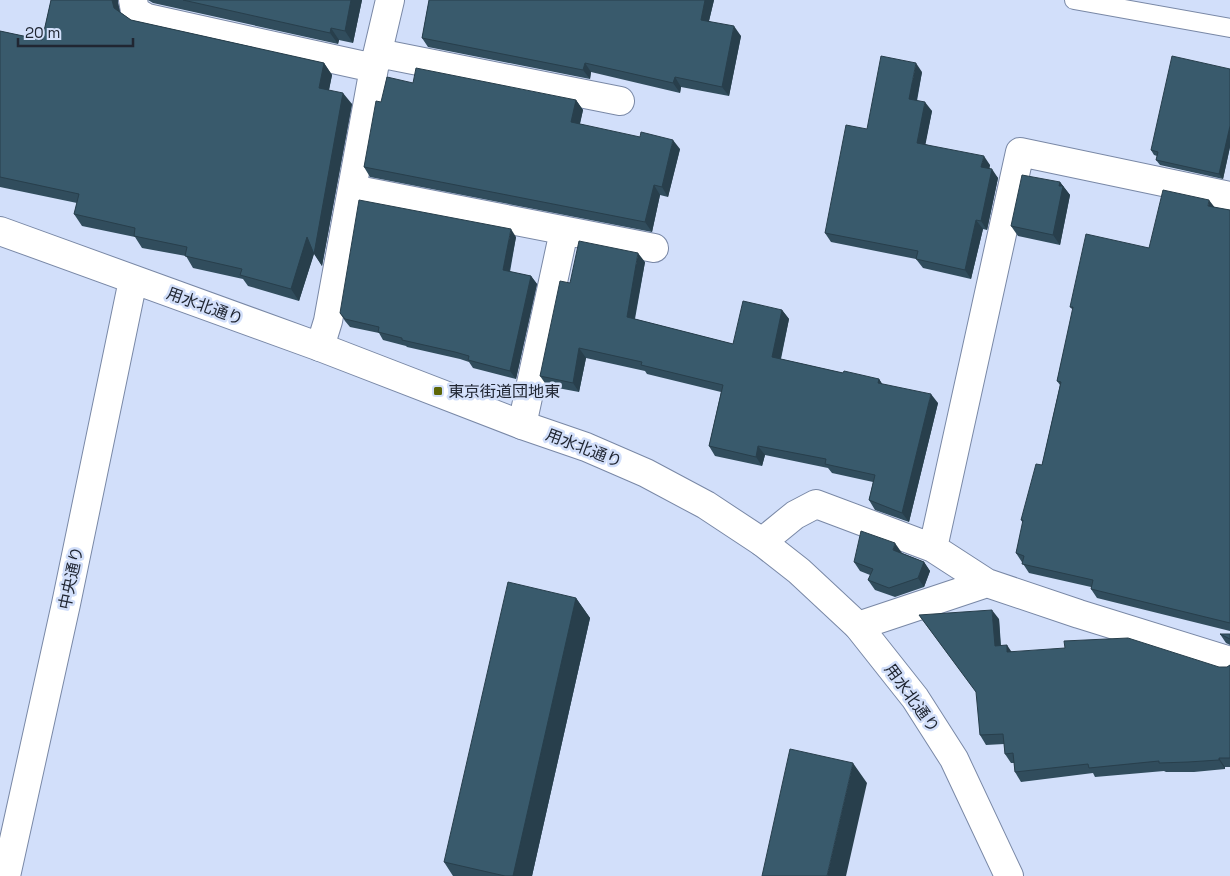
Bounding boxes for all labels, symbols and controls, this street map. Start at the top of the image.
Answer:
scale bar [18,15,132,47]
text: 20 m [25,23,60,42]
street label: 用水北通り [164,282,246,330]
place label: 東京街道団地東 [448,381,560,402]
marker: 東京街道団地東 [432,385,444,397]
street label: 用水北通り [543,424,625,472]
street label: 中央通り [54,545,88,611]
street label: 用水北通り [880,659,944,737]

